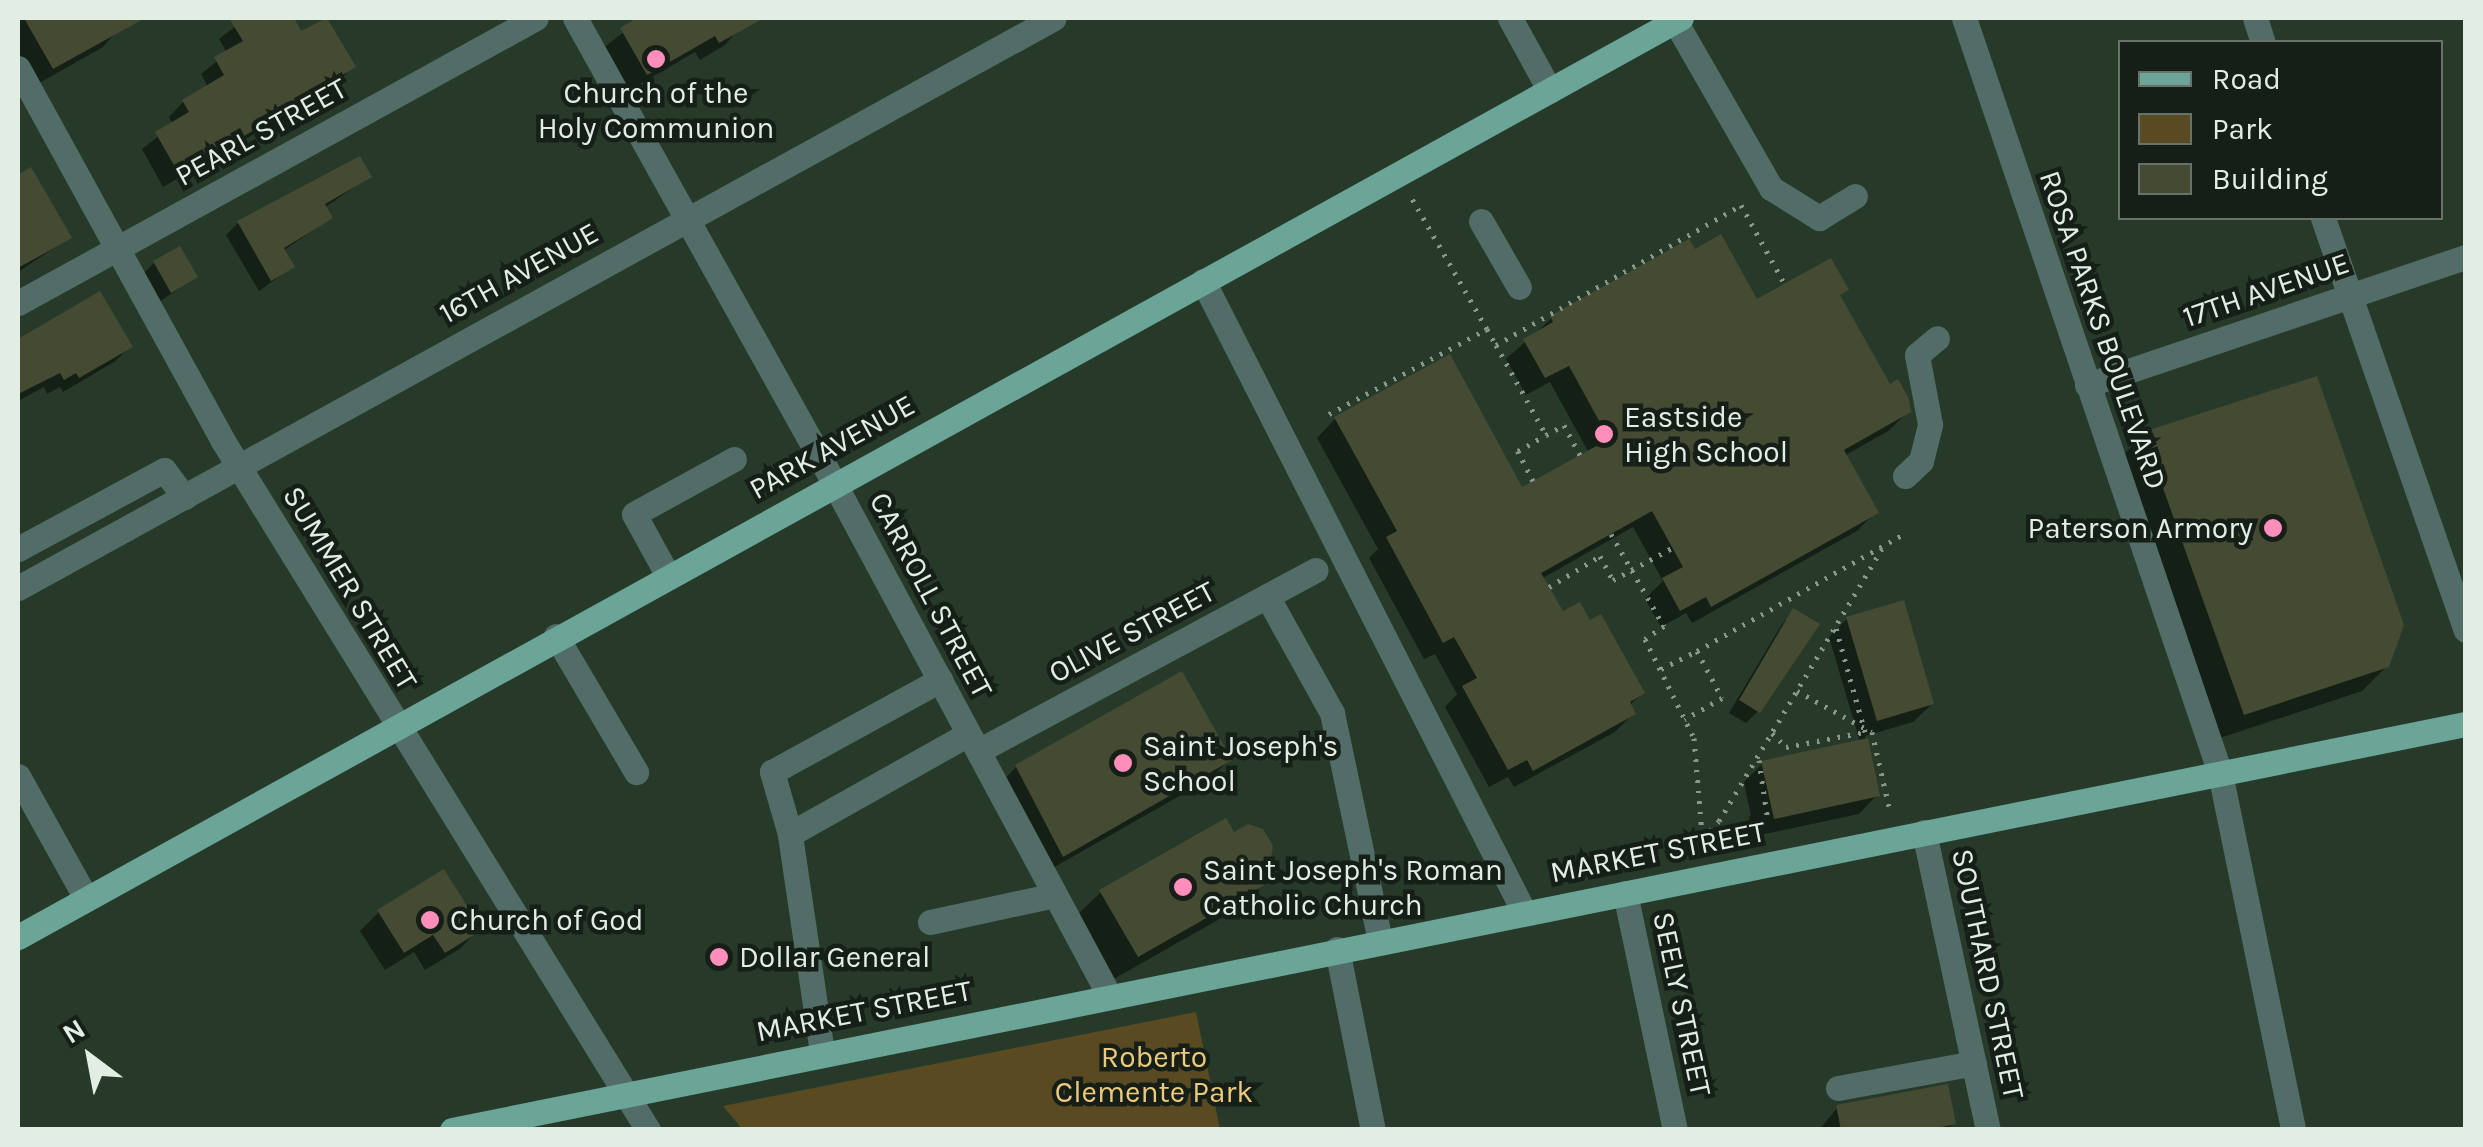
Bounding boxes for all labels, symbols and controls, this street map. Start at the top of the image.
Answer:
legend [2118,40,2443,220]
marker: Church of the Holy Communion [645,48,667,70]
text: Road [2212,61,2281,97]
street label: PEARL STREET [169,70,353,194]
place label: Church of the Holy Communion [538,75,774,146]
text: Park [2212,111,2273,147]
text: Building [2212,161,2328,197]
street label: ROSA PARKS BOULEVARD [2032,166,2174,494]
street label: 16TH AVENUE [433,215,605,331]
street label: 17TH AVENUE [2178,245,2354,335]
street label: PARK AVENUE [743,387,921,507]
place label: Eastside High School [1624,399,1788,470]
marker: Eastside High School [1593,423,1615,445]
street label: SUMMER STREET [275,480,425,696]
street label: CARROLL STREET [862,486,1000,704]
place label: Paterson Armory [2028,510,2253,546]
marker: Paterson Armory [2262,517,2284,539]
street label: OLIVE STREET [1043,573,1221,691]
place label: Saint Joseph's School [1143,728,1338,798]
marker: Saint Joseph's School [1112,752,1134,774]
street label: MARKET STREET [1547,813,1769,891]
street label: SOUTHARD STREET [1944,846,2032,1102]
place label: Saint Joseph's Roman Catholic Church [1203,852,1503,922]
marker: Saint Joseph's Roman Catholic Church [1172,876,1194,898]
place label: Church of God [450,902,643,938]
street label: SEELY STREET [1645,908,1719,1100]
marker: Church of God [419,909,441,931]
place label: Dollar General [739,939,930,975]
marker: Dollar General [708,946,730,968]
street label: MARKET STREET [753,972,975,1050]
north arrow [40,1007,140,1107]
text: N [57,1012,91,1050]
park label: Roberto Clemente Park [1055,1039,1253,1110]

